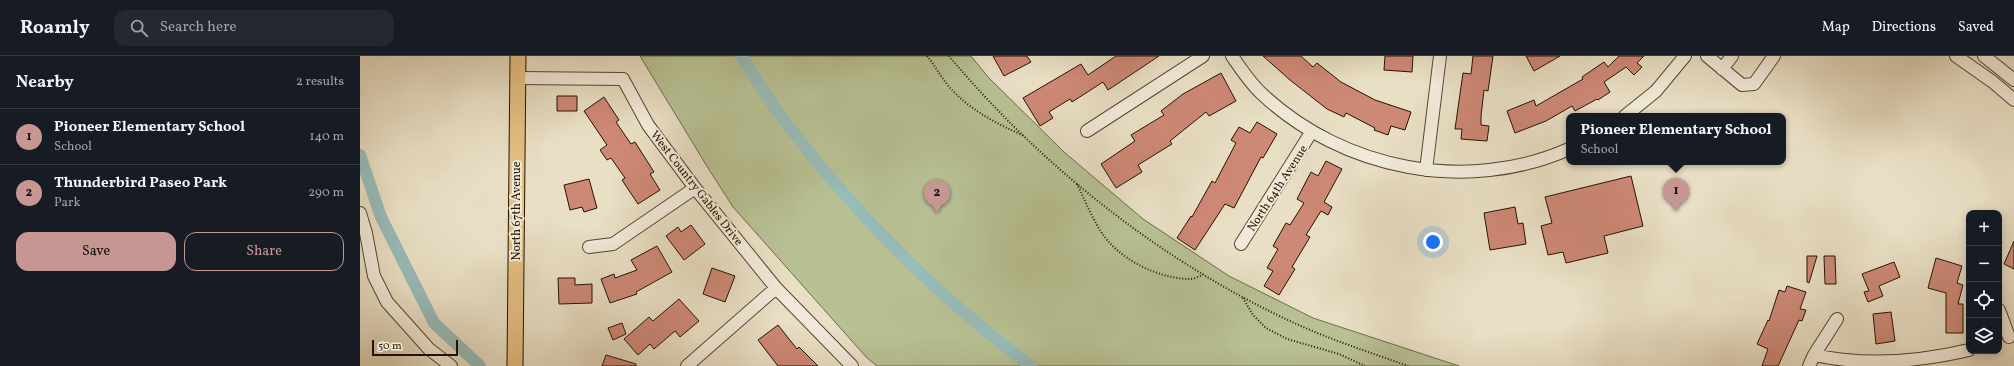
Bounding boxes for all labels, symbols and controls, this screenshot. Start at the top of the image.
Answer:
search box [114,10,394,46]
text: Roamly [20,15,90,41]
icon: search [128,17,150,39]
text: Search here [160,17,237,38]
text: Map [1822,18,1850,37]
text: Directions [1872,18,1936,37]
text: Saved [1958,18,1994,37]
text: Nearby [16,71,74,94]
text: 2 results [296,73,344,91]
popup [1566,113,1786,165]
text: Pioneer Elementary School [54,117,245,138]
text: Pioneer Elementary School [1580,120,1772,141]
text: 1 [26,128,32,146]
text: 140 m [310,128,344,146]
street label: West Country Gables Drive [646,128,746,250]
text: School [54,138,92,156]
text: School [1580,141,1618,159]
street label: North 64th Avenue [1244,142,1312,235]
street label: North 67th Avenue [509,161,525,261]
text: Thunderbird Paseo Park [54,173,227,194]
pin: 1 [1663,178,1689,211]
pin: 2 [924,180,950,213]
text: 2 [26,184,32,202]
text: 290 m [308,184,344,202]
text: Park [54,194,81,212]
map controls [1966,210,2002,354]
button: + [1966,210,2002,246]
button: Save [16,232,176,271]
button: Share [184,232,344,271]
your location [1423,232,1443,252]
button: − [1966,246,2002,282]
button: locate [1966,282,2002,318]
button: layers [1966,318,2002,354]
scale bar [372,338,458,357]
text: 50 m [378,339,402,354]

